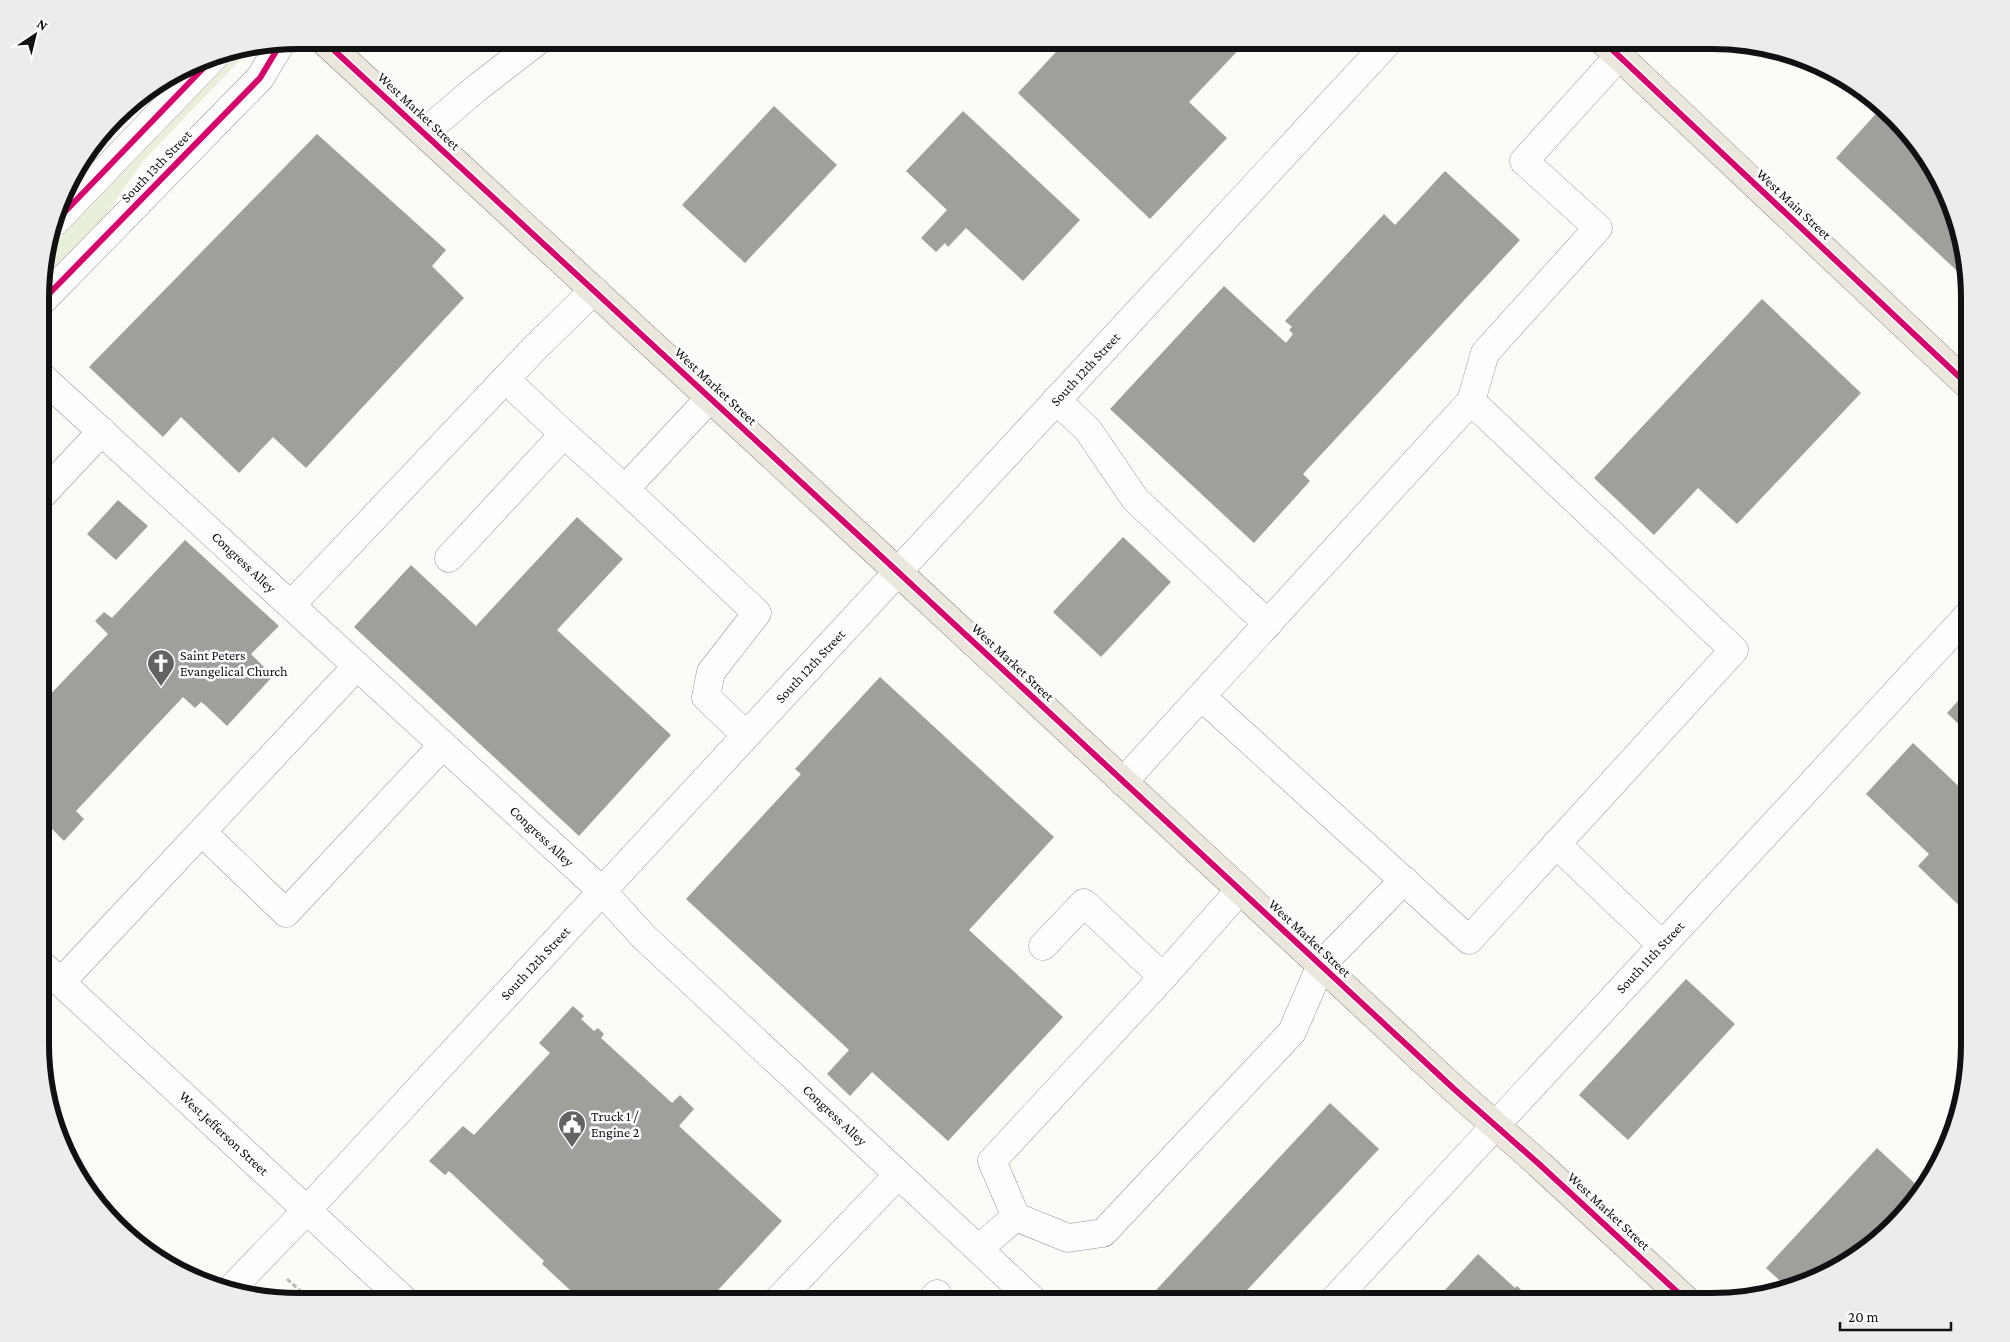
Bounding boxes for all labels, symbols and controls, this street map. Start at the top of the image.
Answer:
north arrow [10,10,60,60]
text: N [34,15,51,34]
street label: West Market Street [374,69,464,154]
street label: South 13th Street [117,126,195,206]
street label: West Main Street [1753,165,1835,243]
street label: South 12th Street [1047,329,1123,409]
street label: West Market Street [671,344,761,429]
street label: Congress Alley [209,528,280,596]
street label: West Market Street [968,620,1058,705]
street label: South 12th Street [772,626,848,706]
place label: Saint Peters Evangelical Church [180,647,288,679]
church icon: Saint Peters Evangelical Church [146,648,176,687]
street label: Congress Alley [507,802,578,870]
street label: West Market Street [1265,896,1355,981]
street label: South 11th Street [1613,917,1688,996]
street label: South 12th Street [497,923,573,1003]
street label: Congress Alley [800,1081,871,1149]
street label: West Jefferson Street [176,1088,272,1179]
place label: Truck 1 / Engine 2 [591,1108,640,1140]
public building icon: Truck 1 / Engine 2 [557,1109,587,1148]
street label: West Market Street [1564,1169,1654,1254]
scale bar [1840,1300,1951,1332]
text: 20 m [1848,1309,1879,1325]

